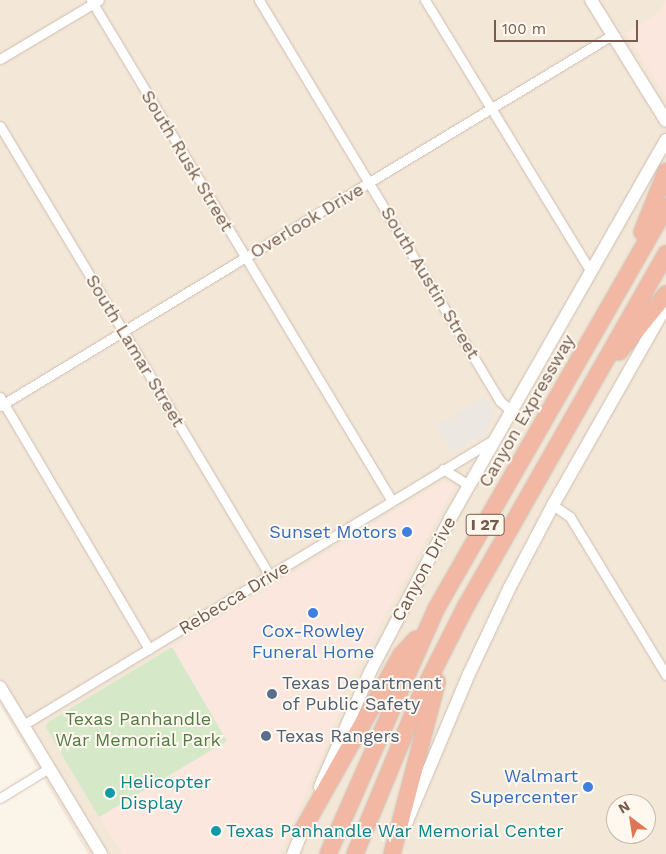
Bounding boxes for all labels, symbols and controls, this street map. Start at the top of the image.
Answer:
scale bar [496,10,640,42]
text: 100 m [502,20,546,38]
street label: South Rusk Street [136,86,238,236]
street label: Overlook Drive [246,179,368,263]
street label: South Austin Street [376,203,484,363]
street label: South Lamar Street [81,271,189,431]
street label: Canyon Expressway [474,331,580,491]
road number: I 27 [465,512,505,538]
street label: Canyon Drive [387,513,461,625]
place label: Sunset Motors [269,521,397,543]
marker: Sunset Motors [401,526,413,538]
street label: Rebecca Drive [175,557,293,639]
marker: Cox-Rowley Funeral Home [307,607,319,619]
place label: Cox-Rowley Funeral Home [251,621,375,664]
place label: Texas Department of Public Safety [282,673,441,716]
marker: Texas Department of Public Safety [266,688,278,700]
park label: Texas Panhandle War Memorial Park [55,709,221,752]
place label: Texas Rangers [276,725,400,747]
marker: Texas Rangers [260,730,272,742]
place label: Walmart Supercenter [470,766,578,809]
place label: Helicopter Display [120,772,211,814]
marker: Walmart Supercenter [582,781,594,793]
marker: Helicopter Display [104,787,116,799]
north arrow [606,794,656,844]
text: N [615,797,632,817]
place label: Texas Panhandle War Memorial Center [226,820,565,842]
marker: Texas Panhandle War Memorial Center [210,825,222,837]

